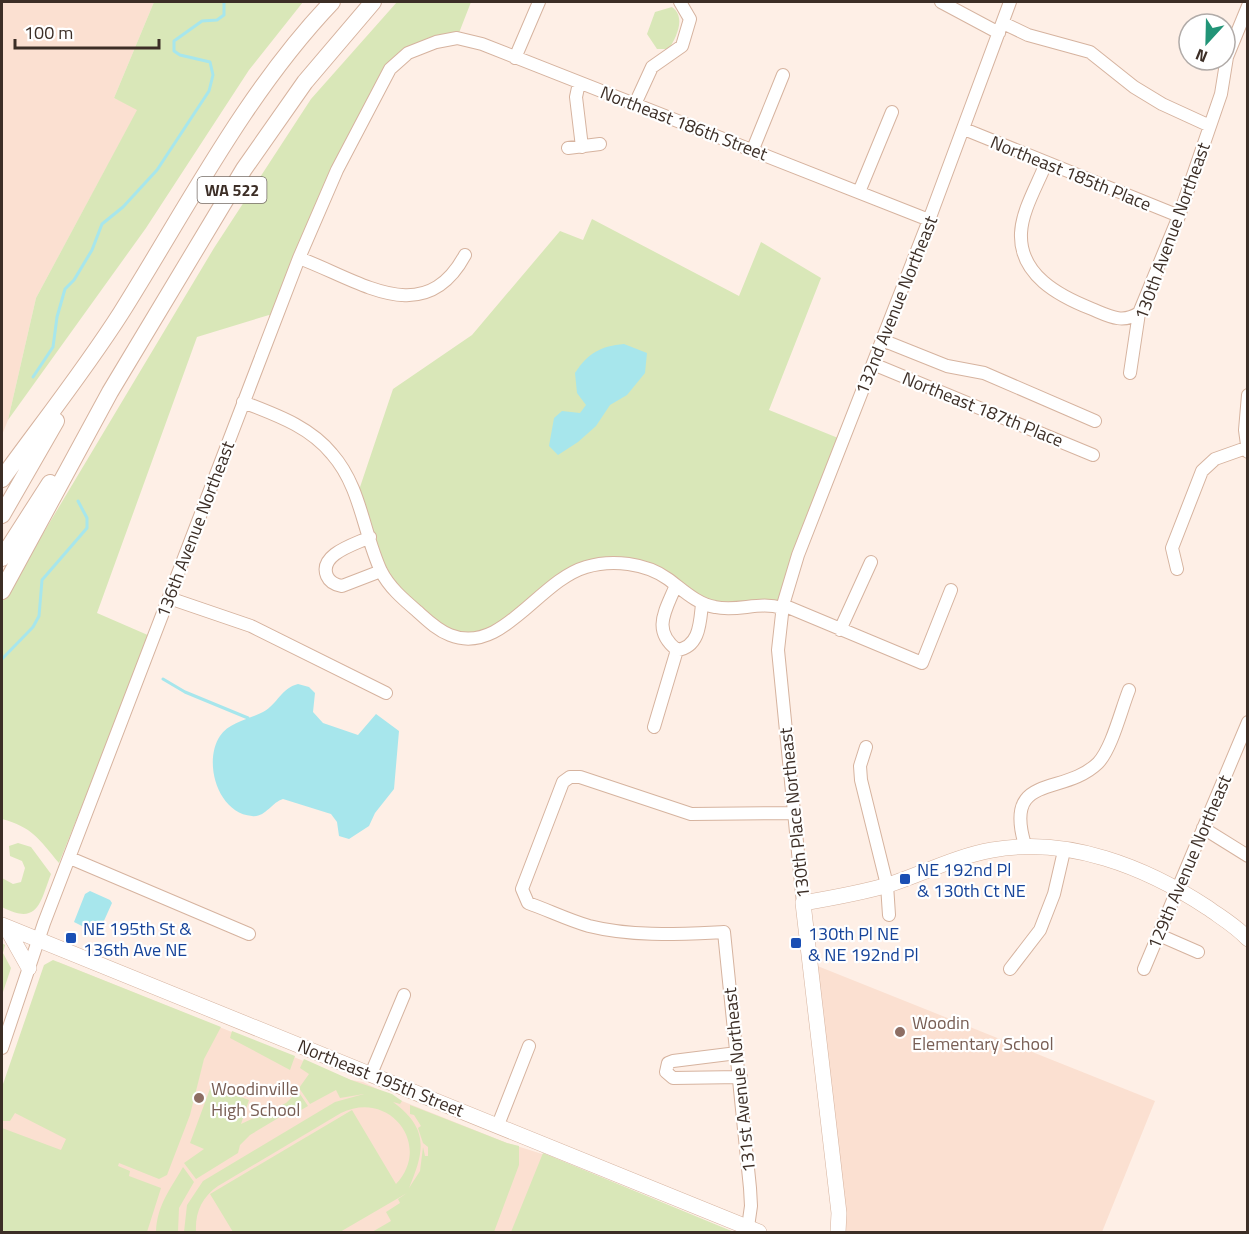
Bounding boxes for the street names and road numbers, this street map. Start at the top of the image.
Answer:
street label: Northeast 186th Street [596,79,772,168]
street label: Northeast 185th Place [986,128,1156,218]
street label: 130th Avenue Northeast [1127,138,1217,324]
road number: WA 522 [198,177,266,203]
street label: 132nd Avenue Northeast [848,211,944,398]
street label: Northeast 187th Place [898,364,1068,454]
street label: 136th Avenue Northeast [149,436,241,621]
street label: 130th Place Northeast [772,726,816,900]
street label: 129th Avenue Northeast [1140,770,1238,953]
street label: 131st Avenue Northeast [716,986,762,1174]
street label: Northeast 195th Street [294,1032,469,1124]

